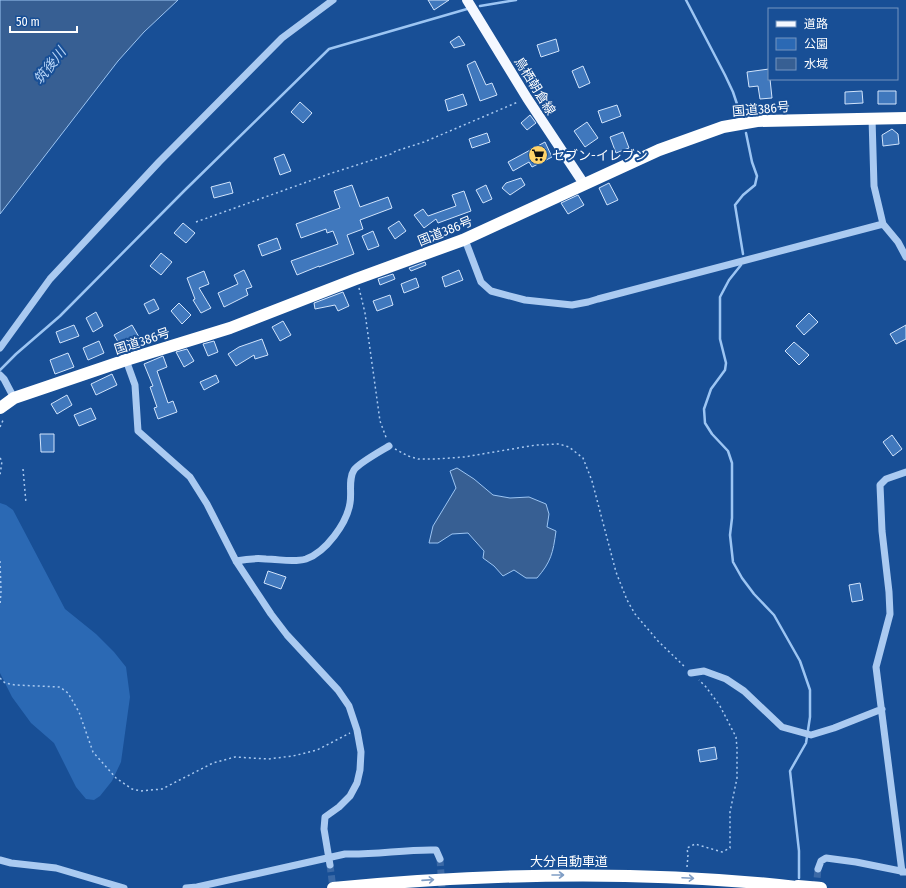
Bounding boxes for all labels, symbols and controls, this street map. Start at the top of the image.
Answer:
scale bar [10,8,77,34]
legend [768,8,898,80]
text: 50 m [16,15,40,29]
text: 道路 [804,17,828,31]
text: 公園 [804,37,828,51]
water label: 筑後川 [30,43,71,88]
street label: 鳥栖朝倉線 [511,54,559,118]
text: 水域 [804,57,828,71]
street label: 国道386号 [732,99,790,119]
supermarket icon: セブン-イレブン [527,144,549,166]
place label: セブン-イレブン [552,148,648,163]
street label: 国道386号 [415,213,475,249]
street label: 国道386号 [112,325,172,357]
street label: 大分自動車道 [530,854,608,869]
one-way arrow [551,871,564,879]
one-way arrow [681,875,694,882]
one-way arrow [421,876,434,884]

